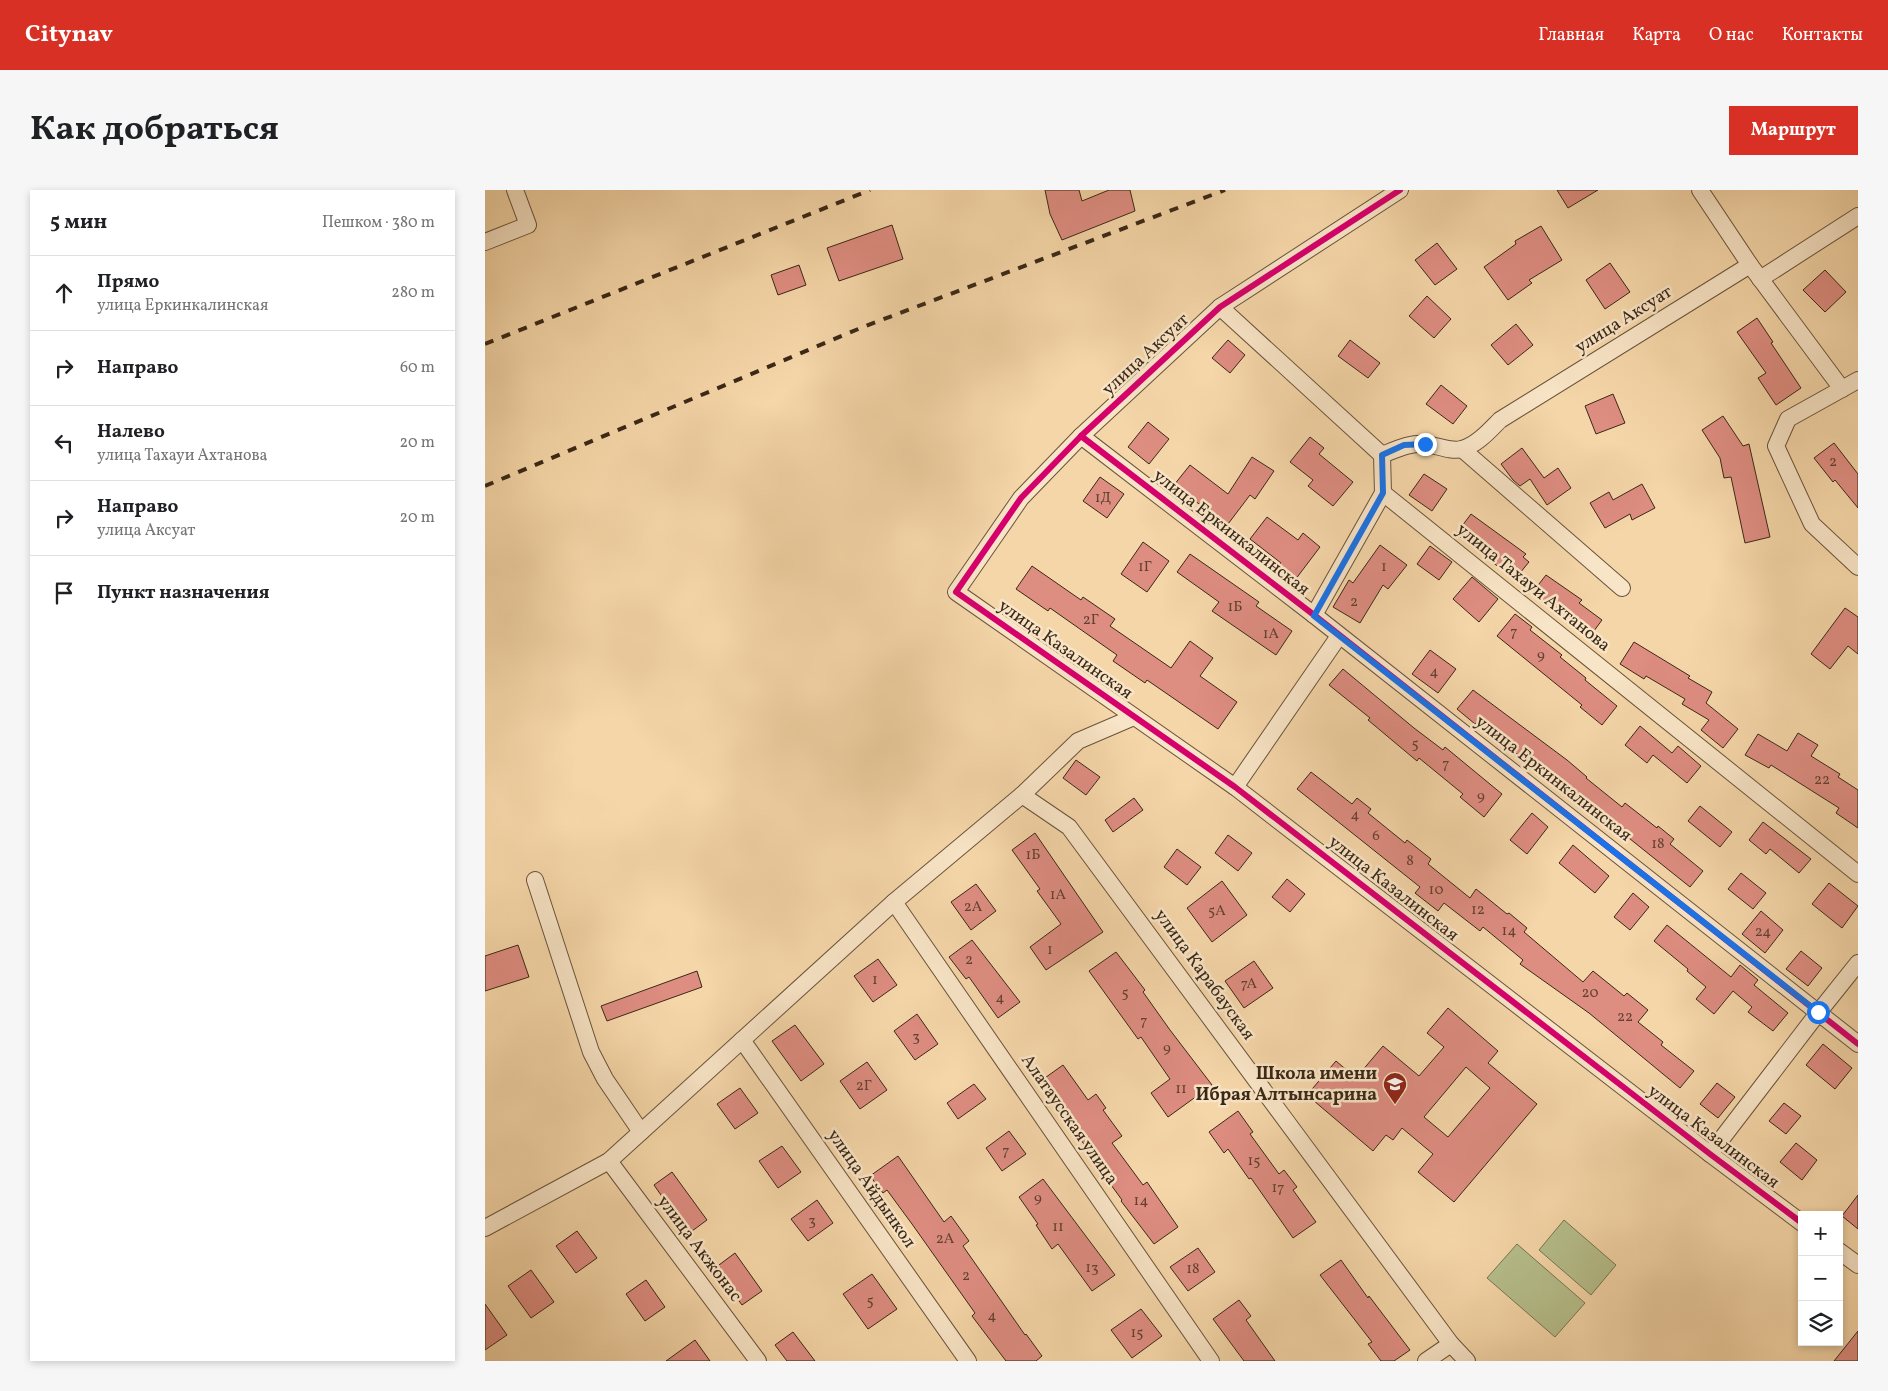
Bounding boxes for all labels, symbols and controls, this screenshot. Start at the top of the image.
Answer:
text: Citynav [25,18,113,52]
text: Главная [1538,23,1604,48]
text: Карта [1632,23,1681,48]
text: О нас [1709,23,1754,48]
text: Контакты [1782,23,1863,48]
text: Как добраться [30,106,279,154]
button: Маршрут [1729,106,1858,155]
text: 5 мин [50,208,107,237]
text: Пешком · 380 m [322,212,435,234]
text: Прямо [97,269,159,295]
icon: ahead [50,279,78,307]
street label: улица Аксуат [1570,280,1678,360]
text: 280 m [391,282,435,304]
text: улица Еркинкалинская [97,295,268,317]
street label: улица Аксуат [1097,308,1195,402]
icon: right [50,354,78,382]
text: Направо [97,355,179,381]
text: 60 m [400,357,435,379]
text: Налево [97,419,165,445]
icon: left [50,429,78,457]
text: 20 m [400,432,435,454]
route end [1414,433,1437,456]
text: улица Тахауи Ахтанова [97,445,268,467]
house number: 2 [1829,452,1837,473]
street label: улица Еркинкалинская [1147,464,1315,602]
house number: 1Д [1095,488,1111,509]
text: Направо [97,494,179,520]
icon: right [50,504,78,532]
text: 20 m [400,507,435,529]
street label: улица Тахауи Ахтанова [1451,518,1615,658]
text: улица Аксуат [97,520,195,542]
house number: 1Г [1138,557,1152,578]
house number: 1 [1381,557,1387,578]
icon: arrive [50,579,78,607]
text: Пункт назначения [97,580,270,606]
house number: 2 [1350,592,1358,613]
street label: улица Казалинская [993,594,1137,706]
house number: 1Б [1227,597,1243,618]
house number: 2Г [1083,610,1099,631]
house number: 7 [1510,622,1518,643]
house number: 1А [1263,624,1280,645]
house number: 9 [1537,645,1545,666]
house number: 4 [1430,662,1439,683]
street label: улица Еркинкалинская [1469,710,1637,848]
house number: 5 [1411,734,1419,755]
house number: 7 [1442,754,1450,775]
house number: 22 [1814,770,1830,791]
house number: 9 [1477,786,1485,807]
house number: 4 [1351,805,1360,826]
house number: 6 [1372,826,1380,847]
street label: улица Казалинская [1323,830,1463,948]
house number: 18 [1651,834,1665,855]
house number: 1Б [1025,845,1041,866]
house number: 8 [1406,851,1414,872]
house number: 10 [1429,880,1443,901]
house number: 1А [1050,885,1067,906]
house number: 2А [964,897,983,918]
house number: 12 [1471,900,1485,921]
house number: 5А [1208,901,1226,922]
street label: улица Карабауская [1148,904,1260,1046]
house number: 14 [1502,921,1516,942]
house number: 24 [1755,922,1771,943]
house number: 1 [1047,940,1053,961]
house number: 2 [965,950,973,971]
house number: 1 [872,970,878,991]
house number: 7А [1241,974,1258,995]
house number: 5 [1121,983,1129,1004]
house number: 20 [1582,983,1598,1004]
house number: 4 [996,988,1005,1009]
route start [1807,1001,1830,1024]
house number: 22 [1617,1007,1633,1028]
house number: 7 [1140,1011,1148,1032]
house number: 3 [912,1027,920,1048]
house number: 9 [1163,1038,1171,1059]
street label: Алатаусская улица [1014,1050,1124,1190]
place label: Школа имени Ибрая Алтынсарина [1196,1062,1377,1108]
school or university icon: Школа имени Ибрая Алтынсарина [1382,1071,1408,1105]
house number: 2Г [856,1076,872,1097]
house number: 11 [1175,1079,1187,1100]
street label: улица Казалинская [1642,1079,1784,1195]
street label: улица Айдынкол [821,1125,921,1254]
house number: 7 [1002,1141,1010,1162]
house number: 15 [1247,1151,1261,1172]
house number: 17 [1271,1178,1285,1199]
house number: 9 [1034,1188,1042,1209]
street label: улица Акжонас [651,1191,747,1307]
house number: 14 [1134,1191,1148,1212]
house number: 3 [808,1211,816,1232]
map controls [1798,1211,1843,1346]
button: + [1798,1211,1843,1256]
house number: 11 [1052,1217,1064,1238]
house number: 2А [936,1229,955,1250]
button: − [1798,1256,1843,1301]
house number: 13 [1085,1258,1099,1279]
house number: 18 [1186,1259,1200,1280]
house number: 2 [962,1266,970,1287]
house number: 5 [866,1291,874,1312]
button: layers [1798,1301,1843,1346]
house number: 4 [988,1306,997,1327]
house number: 15 [1130,1323,1144,1344]

